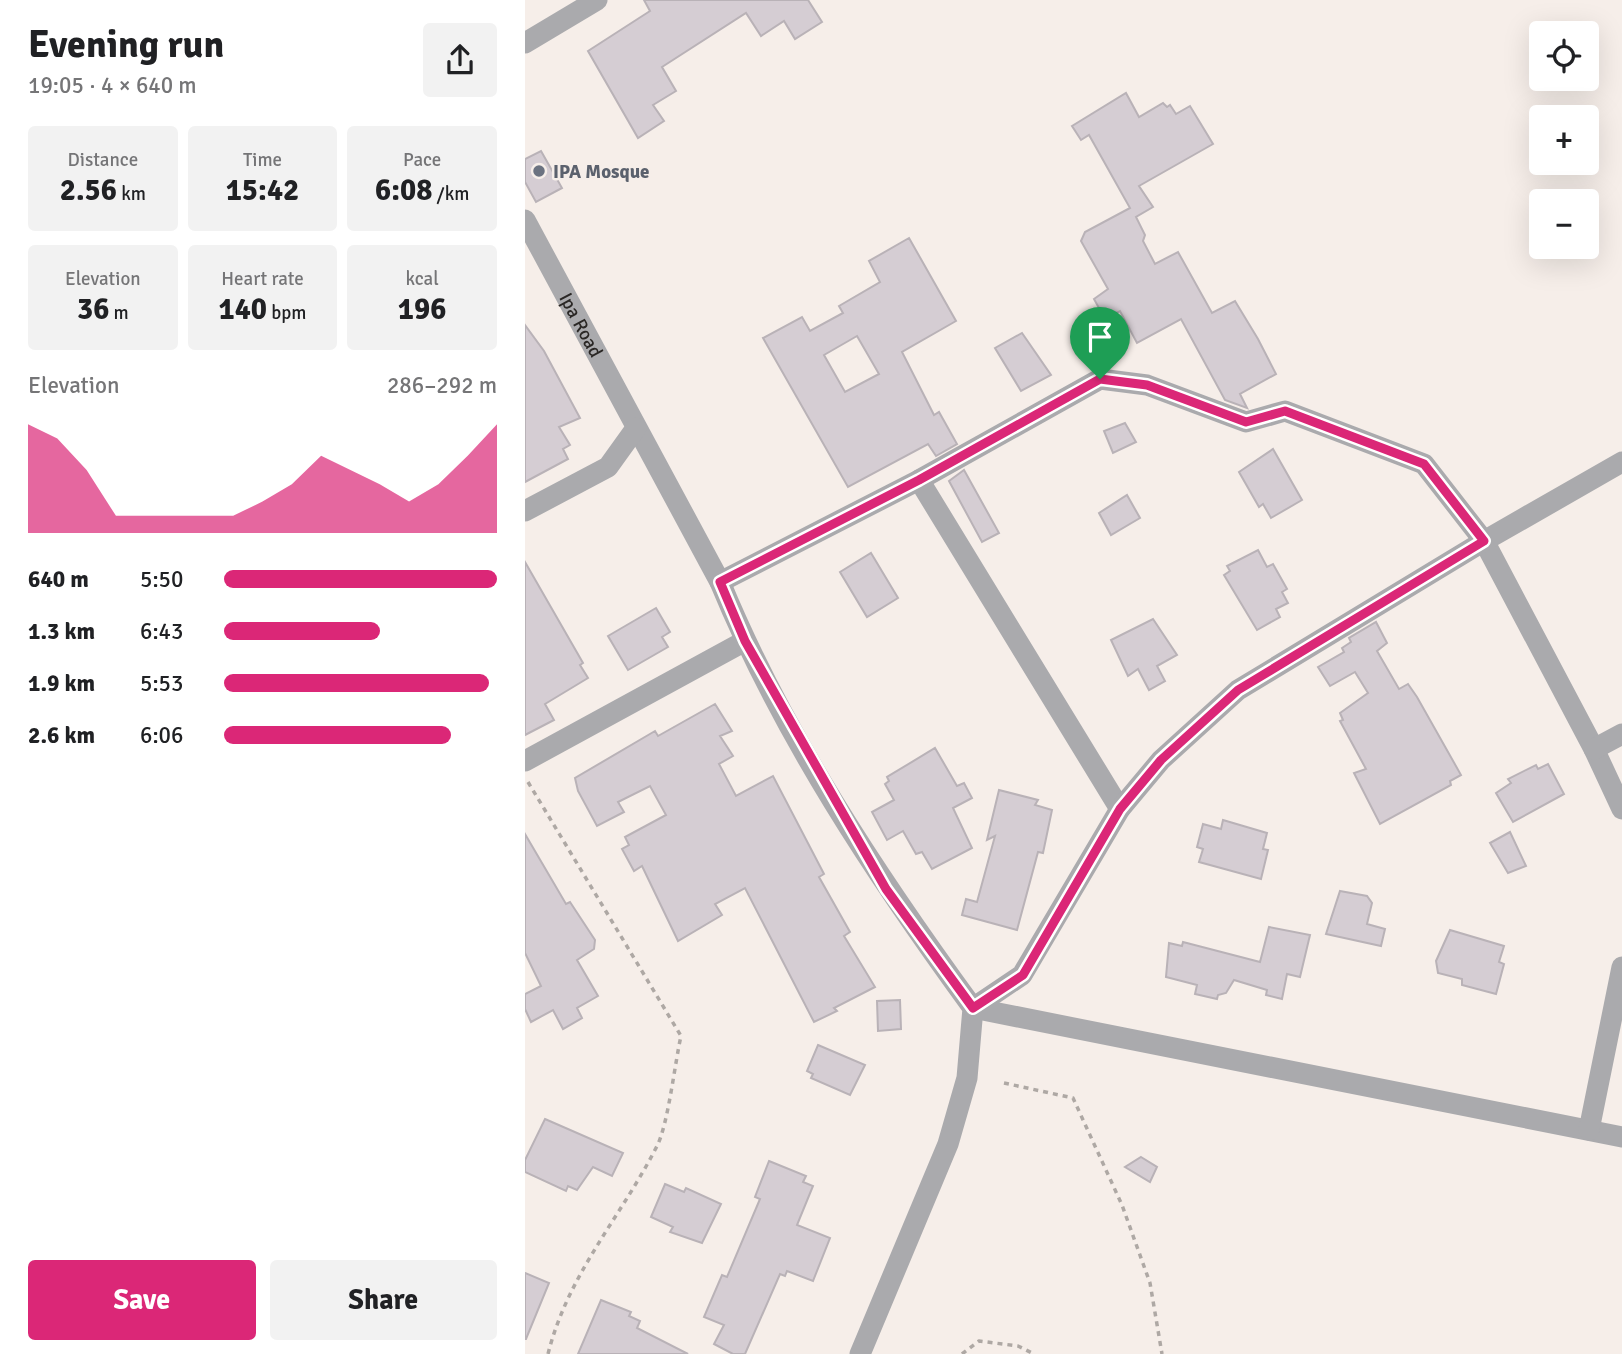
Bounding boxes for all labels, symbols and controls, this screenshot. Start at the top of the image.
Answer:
text: Evening run [28,21,224,68]
map controls [1529,21,1599,259]
button: locate [1529,21,1599,91]
button: share [423,23,497,97]
text: 19:05 · 4 × 640 m [28,71,197,100]
button: + [1529,105,1599,175]
text: Distance [67,148,138,172]
text: Time [243,148,282,172]
text: Pace [403,148,441,172]
place label: IPA Mosque [553,160,650,184]
marker: IPA Mosque [531,163,547,179]
text: 2.56 [60,172,117,209]
text: 15:42 [226,172,299,209]
text: 6:08 [375,172,432,209]
text: km [117,182,146,206]
text: /km [432,182,469,206]
button: − [1529,189,1599,259]
text: Elevation [65,267,141,291]
text: Heart rate [221,267,304,291]
text: kcal [406,267,439,291]
street label: Ipa Road [553,289,608,362]
text: 36 [77,291,109,328]
text: 140 [218,291,267,328]
text: 196 [398,291,446,328]
text: m [109,301,129,325]
text: bpm [267,301,307,325]
pin [1070,307,1130,379]
icon: arrive [1081,318,1119,356]
text: Elevation [28,371,120,400]
text: 286–292 m [387,371,497,400]
text: 640 m [28,565,89,594]
text: 5:50 [140,565,183,594]
text: 1.3 km [28,617,95,646]
text: 6:43 [140,617,183,646]
text: 1.9 km [28,669,95,698]
text: 5:53 [140,669,183,698]
text: 2.6 km [28,721,95,750]
text: 6:06 [140,721,183,750]
button: Save [28,1260,256,1340]
button: Share [270,1260,497,1340]

